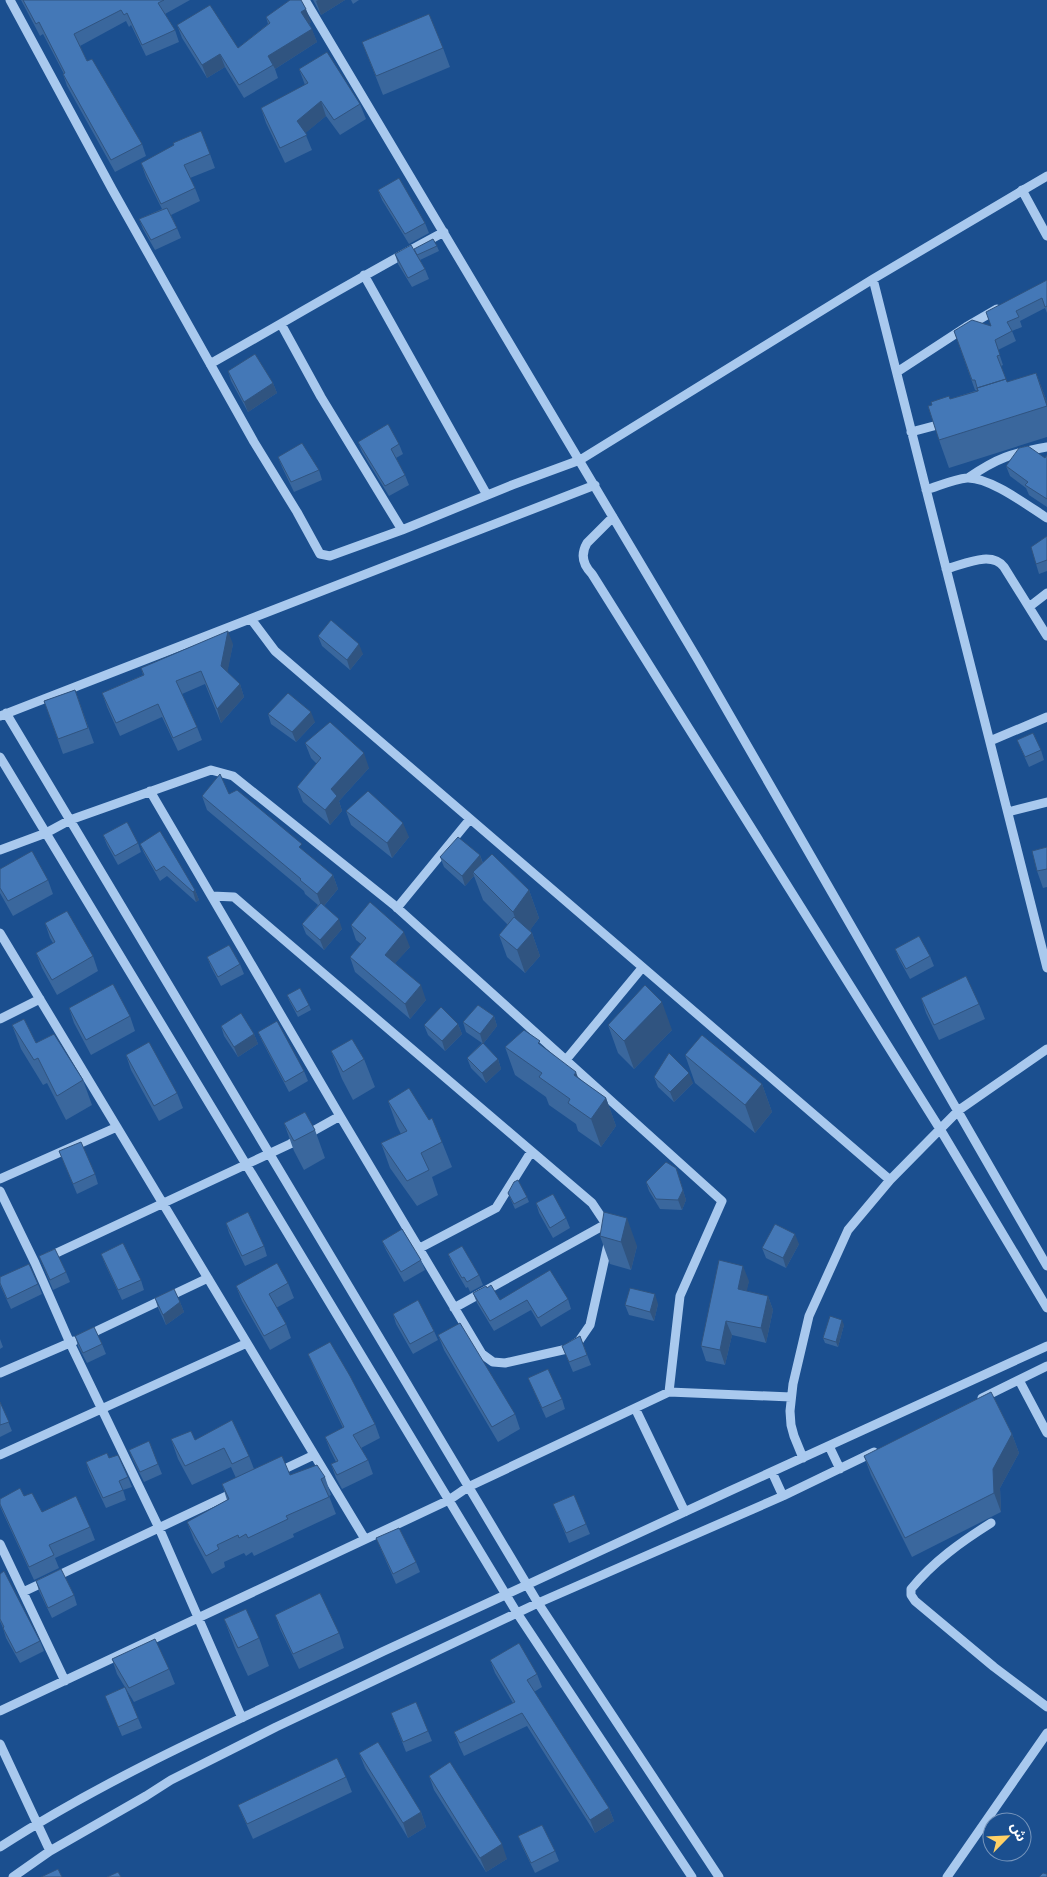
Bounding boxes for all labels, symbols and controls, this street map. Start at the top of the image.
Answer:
north arrow [982,1812,1032,1862]
text: ش [1007,1819,1031,1844]

